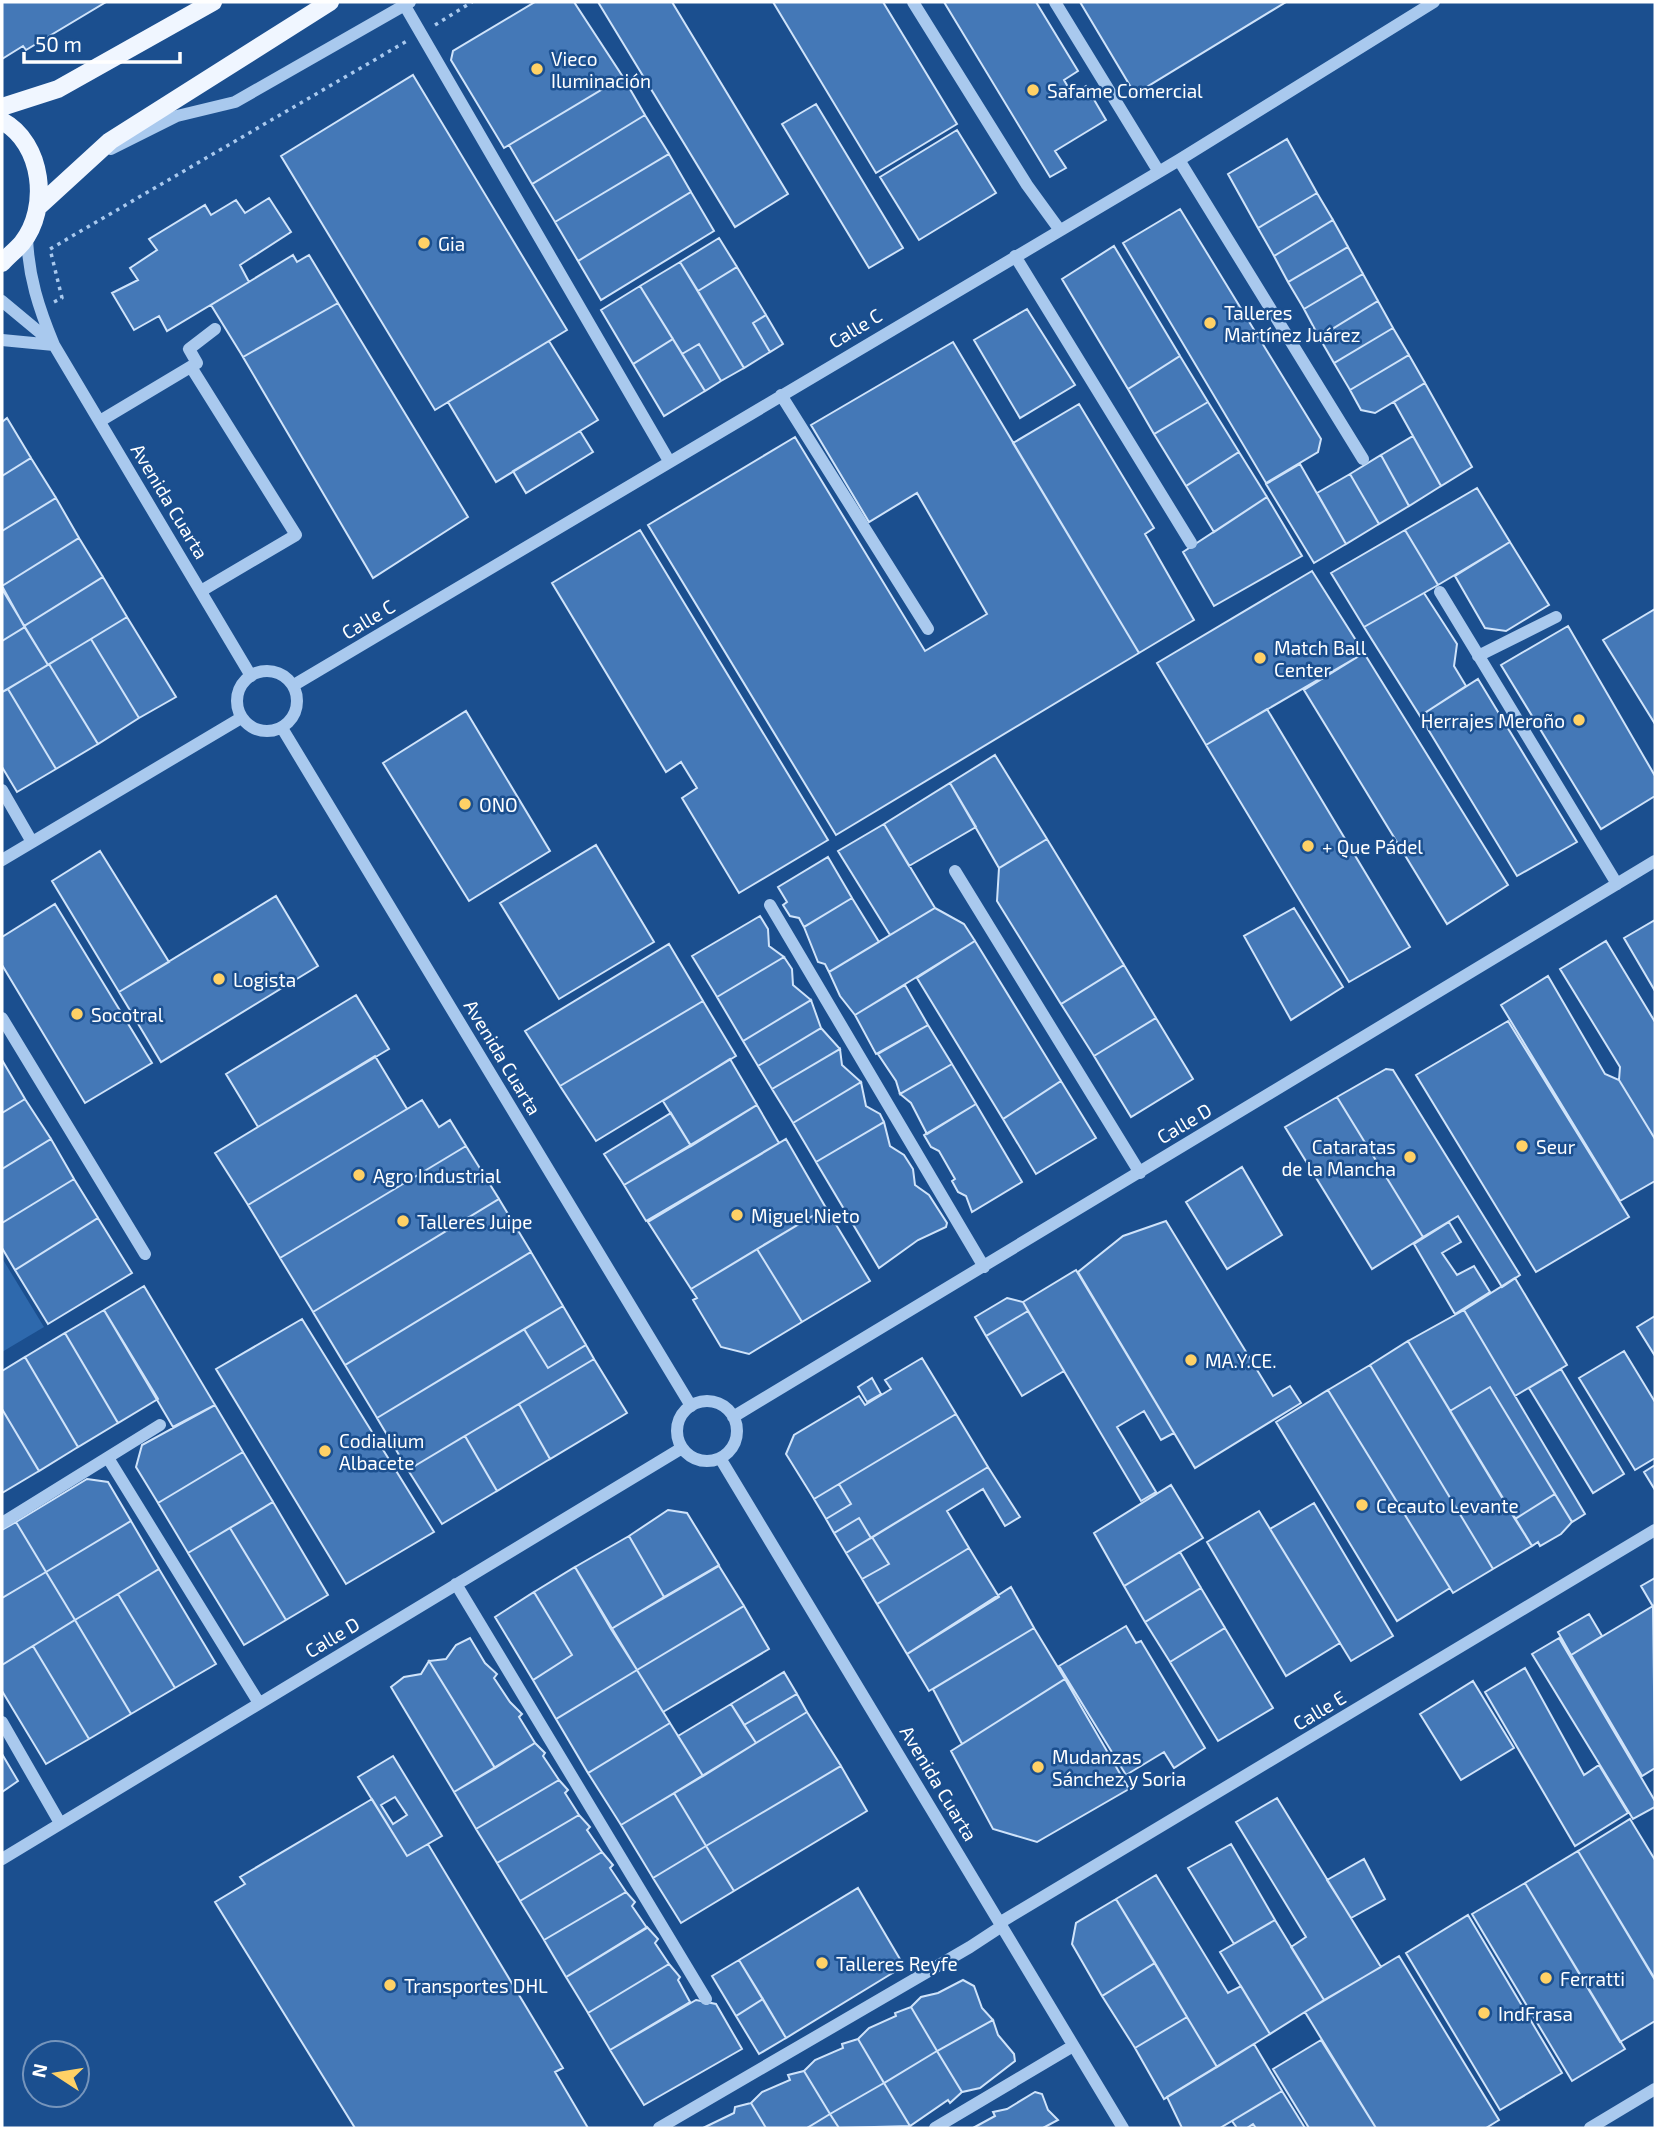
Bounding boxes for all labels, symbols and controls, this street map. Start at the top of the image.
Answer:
scale bar [24,21,180,65]
text: 50 m [35,31,82,56]
place label: Vieco Iluminación [551,47,651,92]
marker: Vieco Iluminación [529,61,545,77]
place label: Safame Comercial [1047,79,1203,102]
marker: Safame Comercial [1025,82,1041,98]
place label: Gia [438,232,465,255]
marker: Gia [416,235,432,251]
place label: Talleres Martínez Juárez [1224,301,1360,346]
street label: Calle C [824,303,886,353]
marker: Talleres Martínez Juárez [1202,315,1218,331]
street label: Avenida Cuarta [127,439,213,563]
street label: Calle C [337,594,399,644]
place label: Match Ball Center [1274,636,1367,681]
marker: Match Ball Center [1252,650,1268,666]
place label: Herrajes Meroño [1421,709,1565,732]
marker: Herrajes Meroño [1571,712,1587,728]
place label: ONO [479,793,518,816]
marker: ONO [457,796,473,812]
place label: + Que Pádel [1322,835,1423,858]
marker: + Que Pádel [1300,838,1316,854]
place label: Logista [233,968,296,991]
marker: Logista [211,971,227,987]
street label: Avenida Cuarta [460,995,546,1119]
place label: Socotral [91,1003,164,1026]
marker: Socotral [69,1006,85,1022]
street label: Calle D [1153,1098,1215,1148]
place label: Cataratas de la Mancha [1281,1135,1396,1180]
place label: Seur [1536,1135,1576,1158]
marker: Seur [1514,1138,1530,1154]
marker: Cataratas de la Mancha [1402,1149,1418,1165]
place label: Agro Industrial [373,1164,501,1187]
marker: Agro Industrial [351,1167,367,1183]
place label: Miguel Nieto [751,1204,860,1227]
marker: Miguel Nieto [729,1207,745,1223]
place label: Talleres Juipe [417,1210,532,1233]
marker: Talleres Juipe [395,1213,411,1229]
place label: MA.Y.CE. [1205,1349,1277,1372]
marker: MA.Y.CE. [1183,1352,1199,1368]
place label: Codialium Albacete [339,1429,424,1474]
marker: Codialium Albacete [317,1443,333,1459]
place label: Cecauto Levante [1376,1494,1519,1517]
marker: Cecauto Levante [1354,1497,1370,1513]
street label: Calle D [301,1612,363,1662]
street label: Calle E [1288,1685,1350,1735]
street label: Avenida Cuarta [896,1721,982,1845]
place label: Mudanzas Sánchez y Soria [1052,1745,1186,1790]
marker: Mudanzas Sánchez y Soria [1030,1759,1046,1775]
place label: Talleres Reyfe [836,1952,958,1975]
marker: Talleres Reyfe [814,1955,830,1971]
place label: Ferratti [1560,1967,1625,1990]
marker: Ferratti [1538,1970,1554,1986]
place label: Transportes DHL [404,1974,548,1997]
marker: Transportes DHL [382,1977,398,1993]
place label: IndFrasa [1498,2002,1573,2025]
marker: IndFrasa [1476,2005,1492,2021]
north arrow [21,2039,91,2109]
text: N [26,2061,52,2079]

